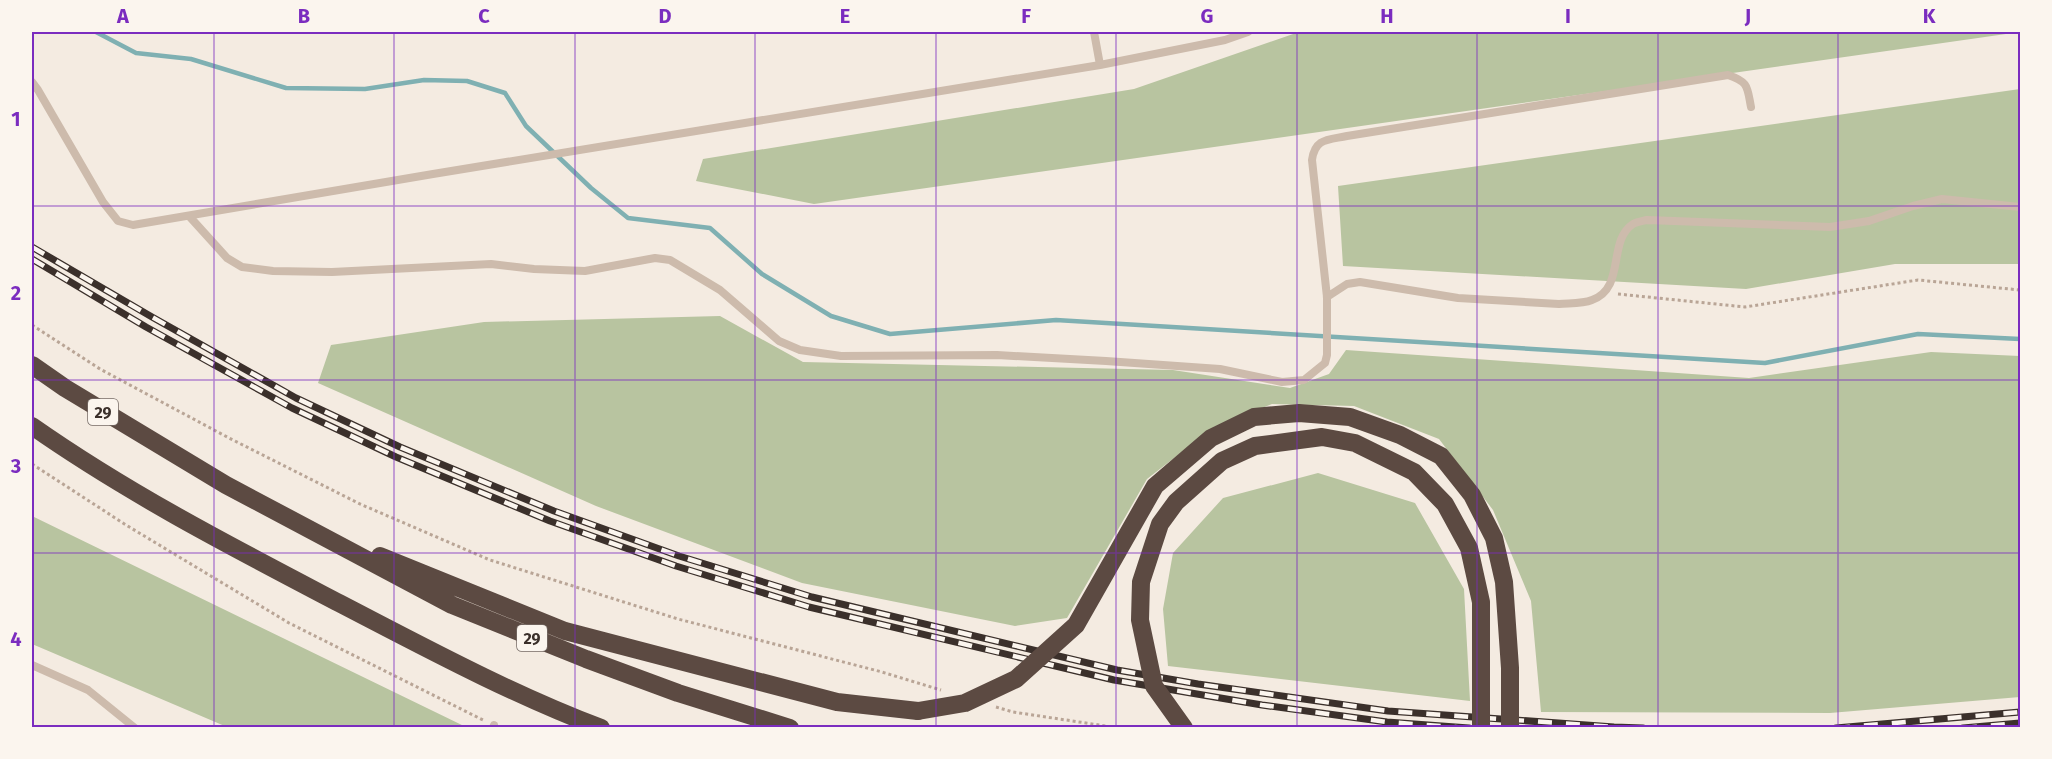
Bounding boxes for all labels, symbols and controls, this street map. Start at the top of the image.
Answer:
text: A [116,4,130,28]
text: B [298,4,310,28]
text: C [478,4,490,28]
text: D [658,4,672,28]
text: E [840,4,850,28]
text: F [1021,4,1031,28]
text: G [1201,4,1213,28]
text: H [1380,4,1394,28]
text: I [1565,4,1571,28]
text: J [1744,4,1751,28]
text: K [1923,4,1936,28]
text: 1 [11,107,21,131]
text: 2 [11,281,21,305]
road number: 29 [88,399,118,425]
text: 3 [10,454,21,478]
road number: 29 [517,625,547,651]
text: 4 [10,627,22,651]

